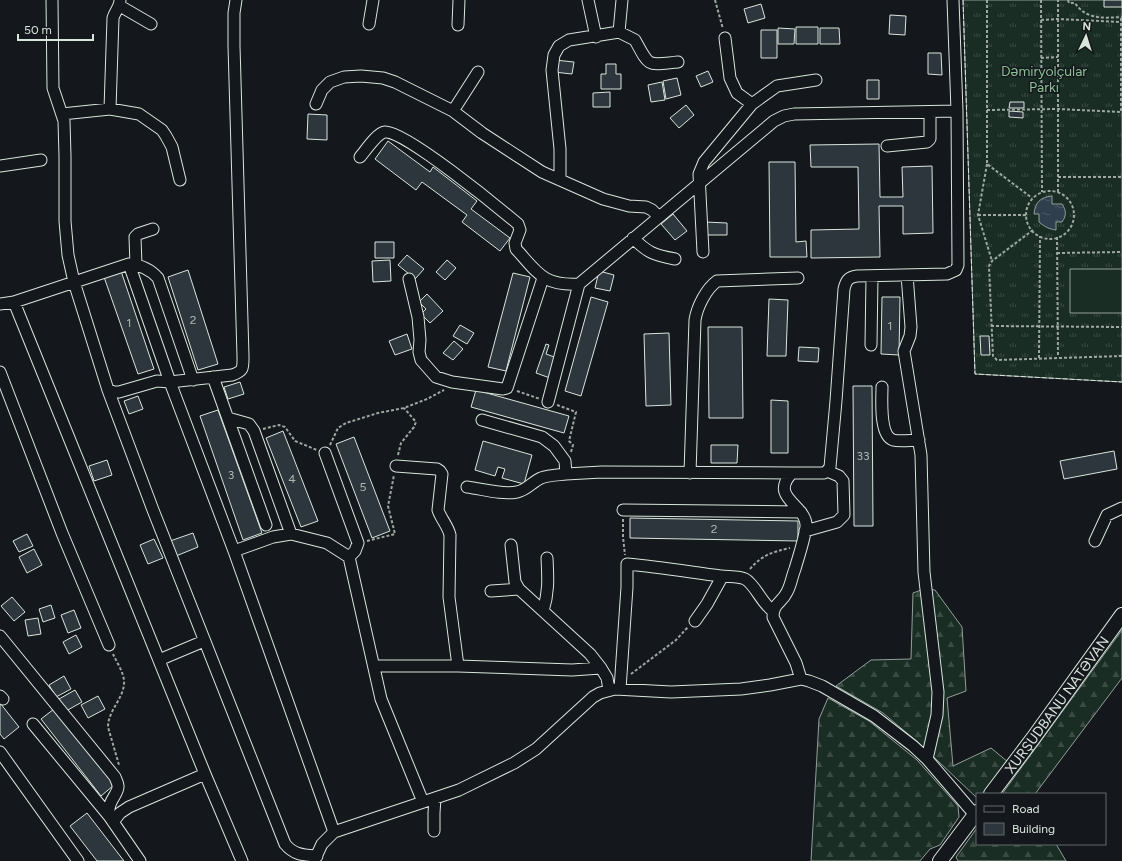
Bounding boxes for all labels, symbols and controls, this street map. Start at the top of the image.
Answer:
scale bar [18,16,93,42]
north arrow [1066,16,1106,56]
text: N [1082,20,1091,33]
text: 50 m [24,23,52,37]
park label: Dəmiryolçular Parkı [1001,63,1087,96]
house number: 2 [190,313,196,327]
house number: 1 [127,316,131,330]
house number: 1 [888,319,892,333]
house number: 33 [856,449,870,463]
house number: 3 [228,468,234,482]
house number: 4 [288,472,296,486]
house number: 5 [360,480,367,494]
house number: 2 [711,522,717,536]
street label: XURŞUDBANU NATƏVAN [1002,633,1113,777]
legend [976,793,1106,845]
text: Road [1012,802,1040,816]
text: Building [1012,822,1055,836]

